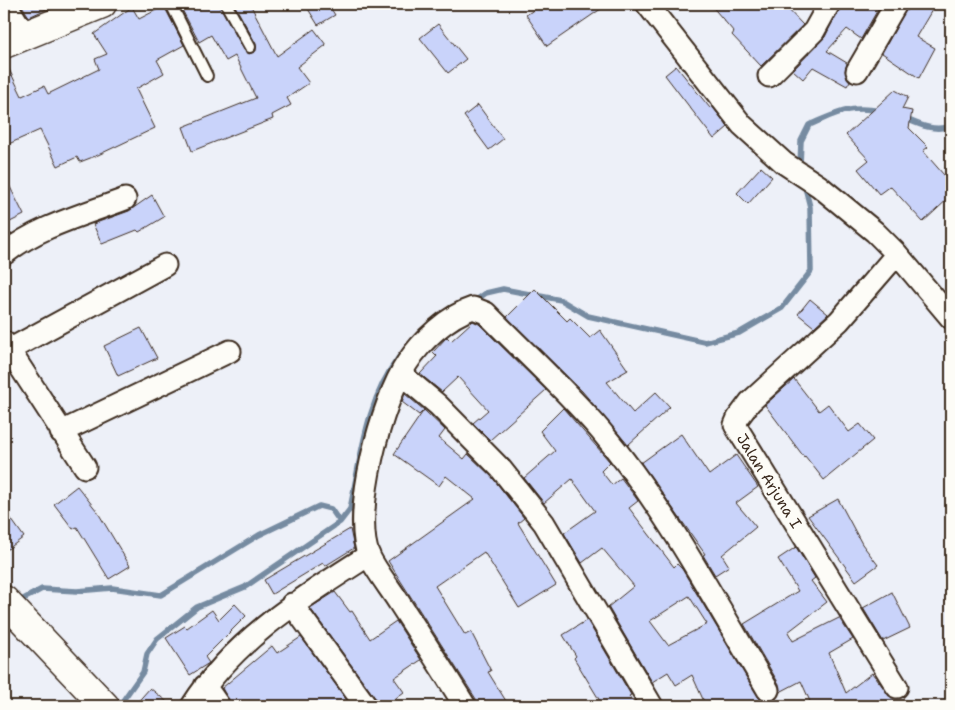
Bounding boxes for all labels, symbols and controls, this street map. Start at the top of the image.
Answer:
street label: Jalan Arjuna I [732,430,806,532]

